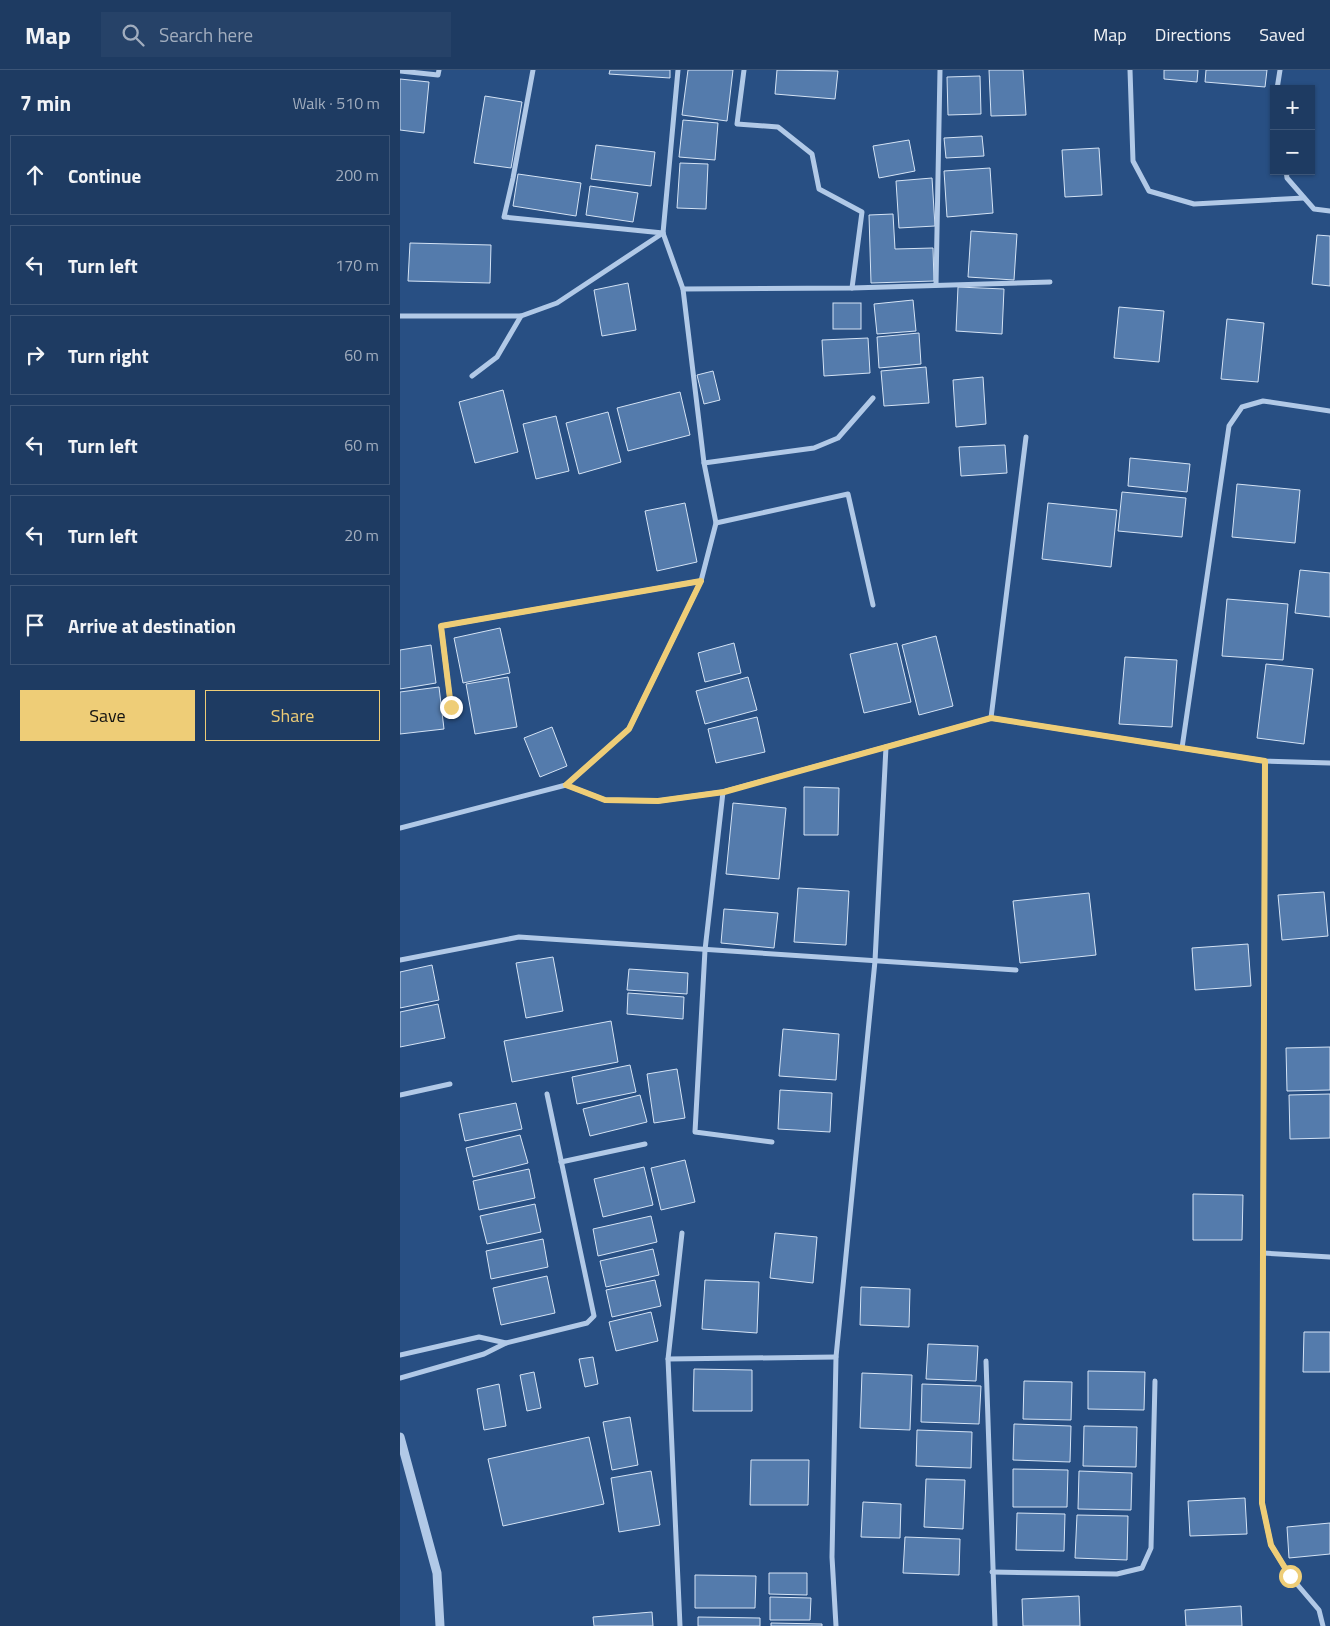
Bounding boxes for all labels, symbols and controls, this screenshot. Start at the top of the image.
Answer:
search box [101,12,451,57]
text: Map [25,17,71,53]
text: Search here [159,20,253,49]
icon: search [119,21,147,49]
text: Map [1093,21,1127,48]
text: Directions [1155,21,1231,48]
text: Saved [1259,21,1305,48]
map controls [1270,85,1315,175]
button: + [1270,85,1315,130]
text: 7 min [20,87,71,119]
text: Walk · 510 m [292,91,380,115]
button: − [1270,130,1315,175]
icon: ahead [21,161,49,189]
text: Continue [68,161,141,190]
text: 200 m [335,163,379,187]
icon: left [21,251,49,279]
text: Turn left [68,251,138,280]
text: 170 m [335,253,379,277]
icon: right [21,341,49,369]
text: Turn right [68,341,149,370]
text: 60 m [344,343,379,367]
icon: left [21,431,49,459]
text: Turn left [68,431,138,460]
text: 60 m [344,433,379,457]
icon: left [21,521,49,549]
text: Turn left [68,521,138,550]
text: 20 m [344,523,379,547]
icon: arrive [21,611,49,639]
text: Arrive at destination [68,611,236,640]
button: Save [20,690,195,741]
button: Share [205,690,380,741]
route end [440,696,463,719]
route start [1279,1565,1302,1588]

